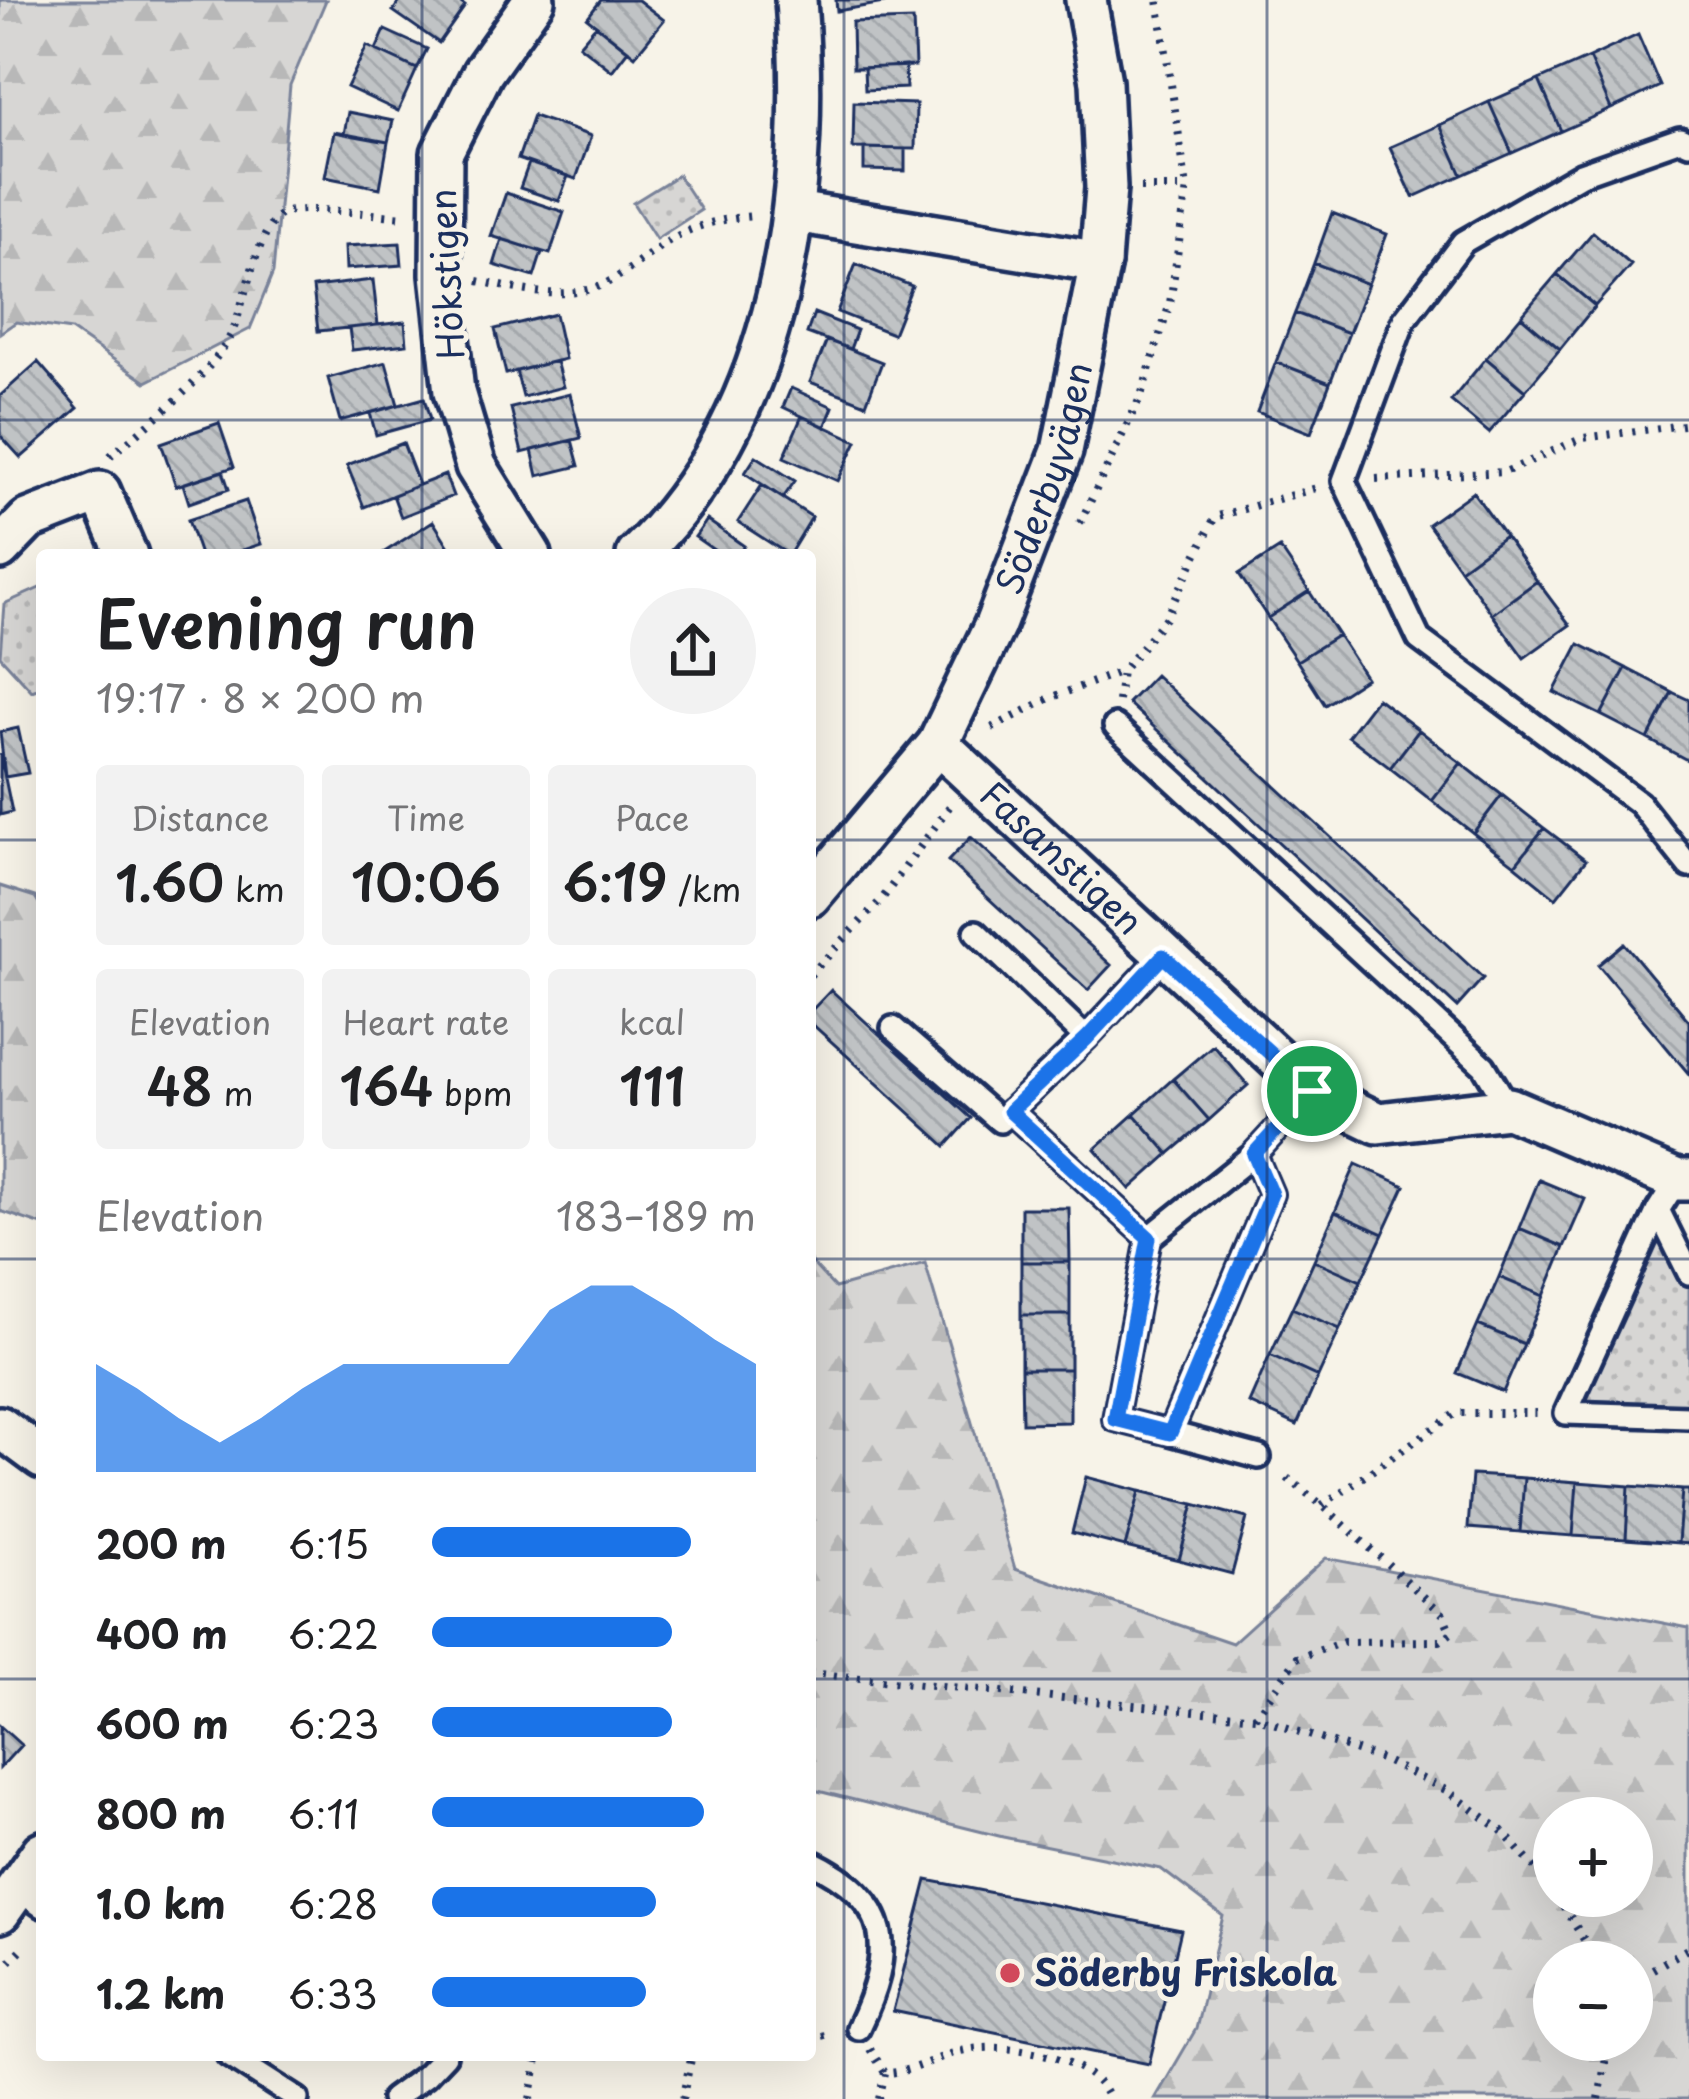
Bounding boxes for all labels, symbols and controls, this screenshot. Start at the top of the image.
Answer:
street label: Hökstigen [414,188,476,361]
street label: Söderbyvägen [980,357,1104,602]
text: Evening run [96,572,477,671]
button: share [630,588,756,714]
text: 19:17 · 8 × 200 m [96,667,424,726]
street label: Fasanstigen [969,767,1156,946]
text: Distance [131,792,269,842]
text: Time [387,792,465,842]
text: Pace [615,792,689,842]
text: 1.60 [115,842,224,919]
text: 10:06 [351,842,501,919]
text: 6:19 [563,842,667,919]
text: km [224,863,285,913]
text: /km [667,863,741,913]
text: Elevation [129,996,271,1046]
text: Heart rate [343,996,509,1046]
text: kcal [619,996,685,1046]
pin [1261,1040,1363,1142]
text: 48 [146,1046,213,1123]
text: 164 [339,1046,433,1123]
text: 111 [619,1046,685,1123]
icon: arrive [1279,1058,1345,1124]
text: m [213,1067,254,1117]
text: bpm [433,1067,513,1117]
text: Elevation [96,1185,264,1244]
text: 183–189 m [556,1185,756,1244]
text: 200 m [96,1513,226,1572]
text: 6:15 [288,1513,369,1572]
text: 400 m [96,1603,228,1662]
text: 6:22 [288,1603,379,1662]
text: 600 m [96,1693,229,1752]
text: 6:23 [288,1693,379,1752]
text: 800 m [96,1783,226,1842]
text: 6:11 [288,1783,359,1842]
map controls [1533,1797,1653,2061]
button: + [1533,1797,1653,1917]
text: 1.0 km [96,1873,226,1932]
text: 6:28 [288,1873,378,1932]
button: − [1533,1941,1653,2061]
place label: Söderby Friskola [1034,1944,1338,1998]
marker: Söderby Friskola [997,1960,1023,1986]
text: 1.2 km [96,1963,225,2022]
text: 6:33 [288,1963,378,2022]

